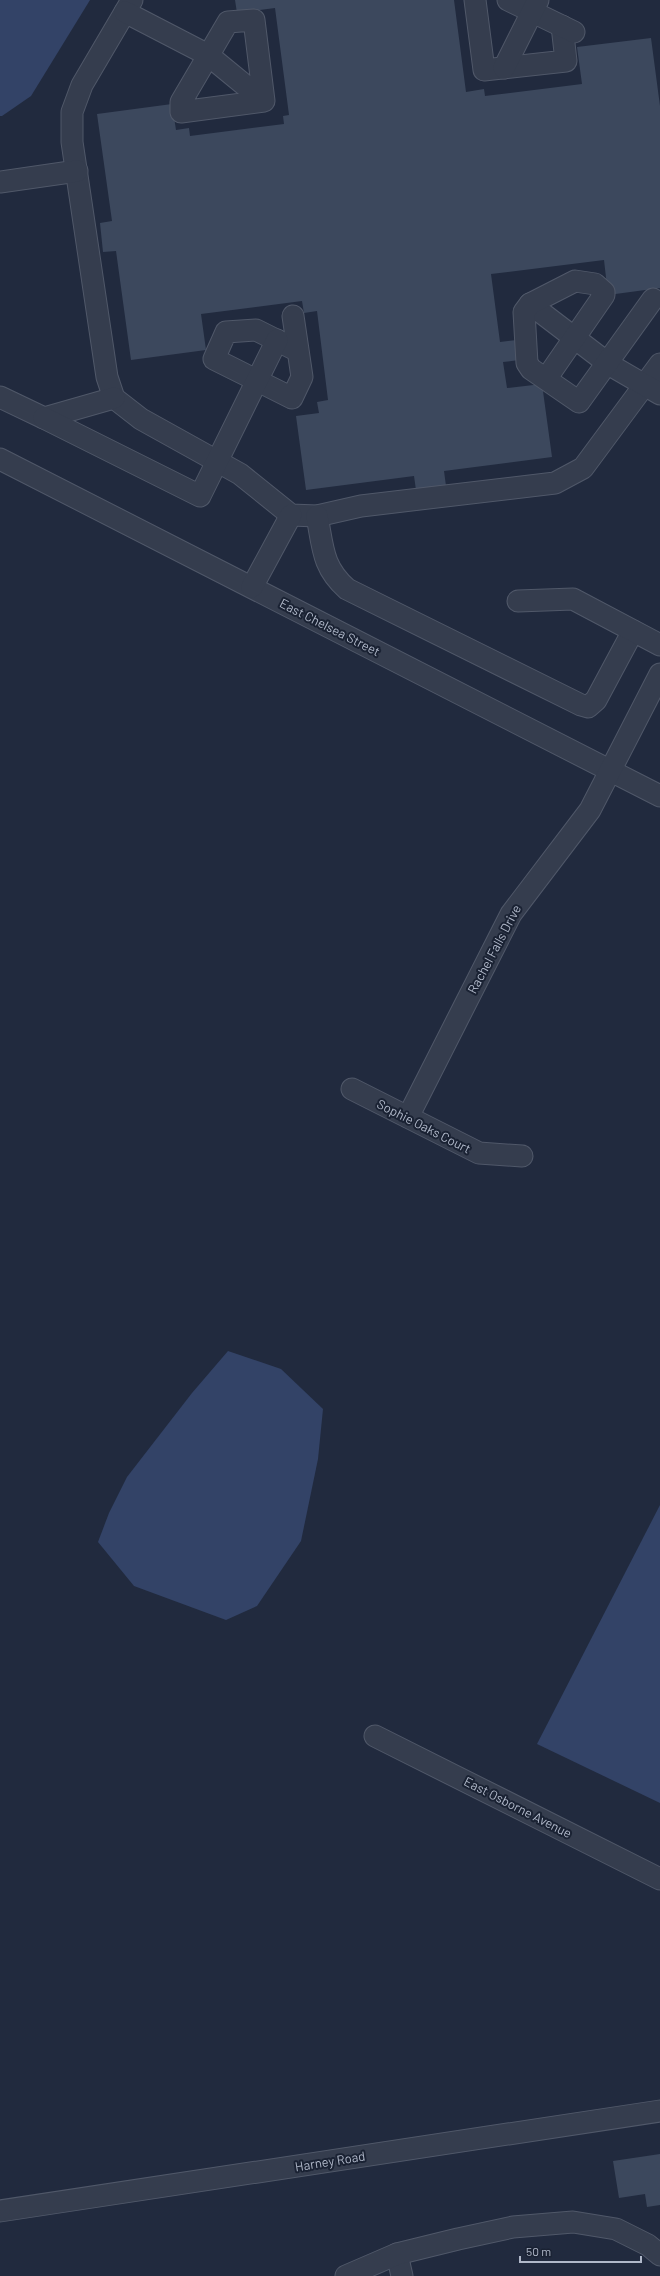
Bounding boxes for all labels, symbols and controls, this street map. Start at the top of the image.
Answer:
street label: East Chelsea Street [277,595,383,659]
street label: Rachel Falls Drive [464,902,524,996]
street label: Sophie Oaks Court [374,1095,474,1157]
street label: East Osborne Avenue [461,1773,575,1841]
street label: Harney Road [294,2148,366,2174]
scale bar [520,2238,641,2264]
text: 50 m [526,2244,551,2258]

